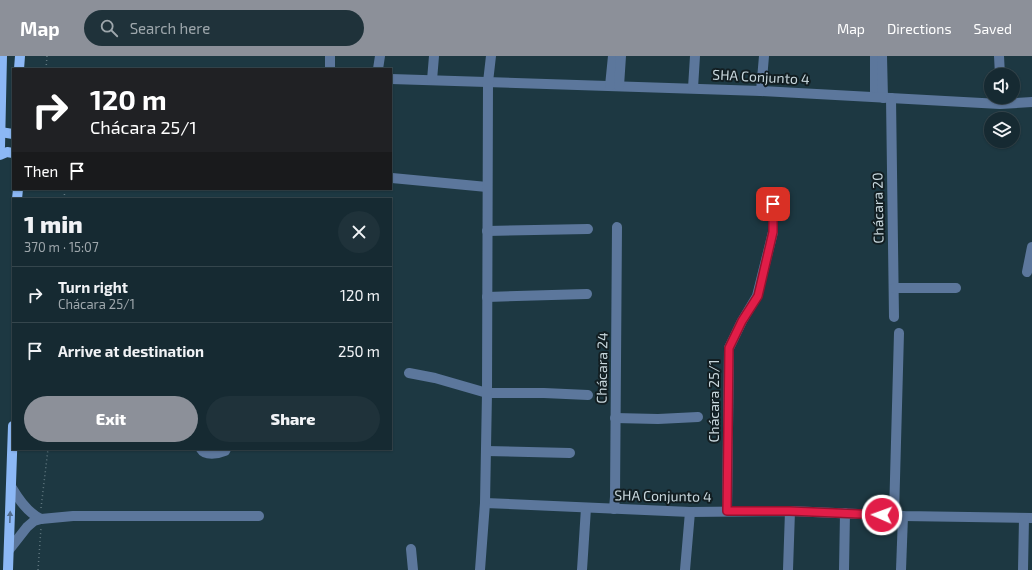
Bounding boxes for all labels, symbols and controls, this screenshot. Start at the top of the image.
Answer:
search box [84,10,364,46]
text: Map [20,17,60,40]
icon: search [98,17,120,39]
text: Search here [130,19,210,37]
text: Map [837,20,865,37]
text: Directions [887,20,952,37]
text: Saved [974,20,1012,37]
street label: SHA Conjunto 4 [712,65,810,88]
map controls [984,68,1020,148]
button: sound [984,68,1020,104]
text: 120 m [90,82,167,116]
icon: right [24,84,76,136]
button: layers [984,112,1020,148]
text: Chácara 25/1 [90,116,197,138]
icon: arrive [66,160,88,182]
text: Then [24,162,58,180]
street label: Chácara 20 [868,172,887,244]
pin [756,187,790,221]
icon: arrive [762,193,784,215]
text: 1 min [24,209,83,238]
button: close [338,211,380,253]
text: 370 m · 15:07 [24,239,99,255]
text: Turn right [58,278,128,296]
icon: right [24,284,46,306]
text: 120 m [340,286,380,304]
text: Chácara 25/1 [58,296,135,312]
street label: Chácara 24 [592,332,611,404]
icon: arrive [24,340,46,362]
text: Arrive at destination [58,342,204,360]
text: 250 m [338,342,380,360]
street label: Chácara 25/1 [705,360,722,442]
button: Exit [24,396,198,442]
button: Share [206,396,380,442]
street label: SHA Conjunto 4 [614,486,712,505]
position arrow [861,494,903,536]
one-way arrow [7,510,13,523]

